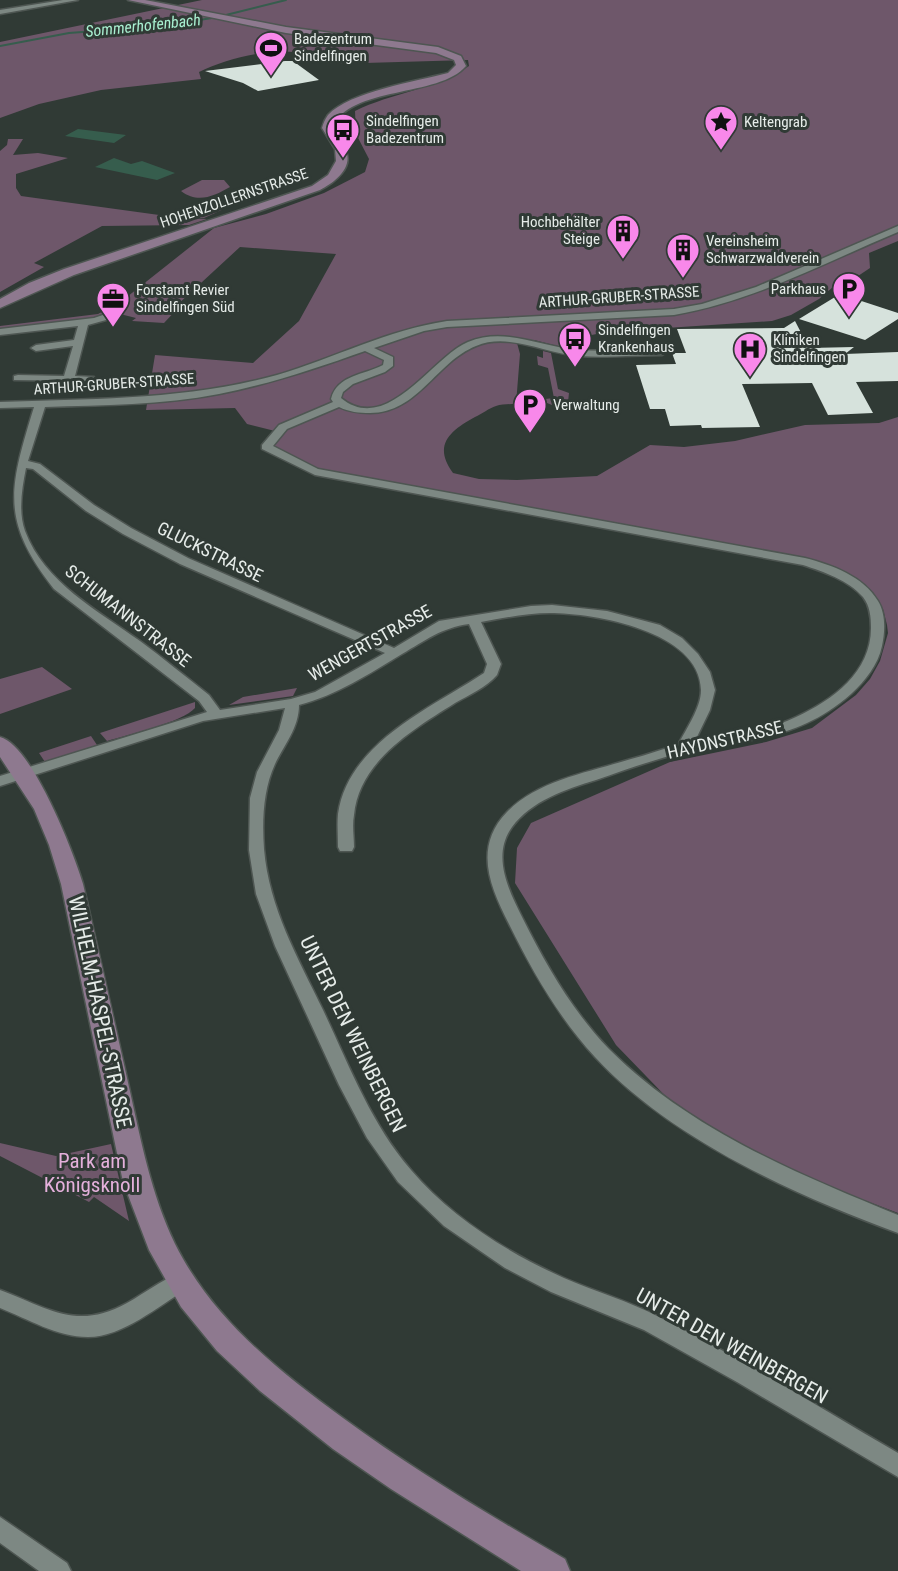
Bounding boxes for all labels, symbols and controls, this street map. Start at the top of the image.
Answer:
water label: Sommerhofenbach [84,10,202,41]
sports icon: Badezentrum Sindelfingen [253,30,289,77]
place label: Badezentrum Sindelfingen [294,30,372,65]
place icon: Keltengrab [703,104,739,151]
bus stop icon: Sindelfingen Badezentrum [325,112,361,159]
place label: Sindelfingen Badezentrum [366,112,444,147]
place label: Keltengrab [744,113,807,131]
street label: HOHENZOLLERNSTRASSE [158,164,310,232]
place label: Hochbehälter Steige [521,213,600,248]
building icon: Hochbehälter Steige [605,213,641,260]
building icon: Vereinsheim Schwarzwaldverein [665,232,701,279]
place label: Vereinsheim Schwarzwaldverein [706,232,819,267]
parking icon: Parkhaus [831,271,867,318]
place label: Parkhaus [771,280,826,298]
office icon: Forstamt Revier Sindelfingen Süd [95,281,131,328]
place label: Forstamt Revier Sindelfingen Süd [136,281,235,316]
street label: ARTHUR-GRUBER-STRASSE [538,282,700,312]
bus stop icon: Sindelfingen Krankenhaus [557,321,593,368]
place label: Sindelfingen Krankenhaus [598,321,674,356]
hospital icon: Kliniken Sindelfingen [732,331,768,378]
place label: Kliniken Sindelfingen [773,331,846,366]
street label: ARTHUR-GRUBER-STRASSE [33,369,195,399]
parking icon: Verwaltung [512,387,548,434]
place label: Verwaltung [553,396,620,414]
street label: GLUCKSTRASSE [154,517,267,586]
street label: SCHUMANNSTRASSE [61,560,195,671]
street label: WENGERTSTRASSE [304,600,435,685]
street label: HAYDNSTRASSE [665,716,785,763]
street label: WILHELM-HASPEL-STRASSE [64,894,136,1130]
street label: UNTER DEN WEINBERGEN [295,932,411,1136]
park label: Park am Königsknoll [44,1149,140,1197]
street label: UNTER DEN WEINBERGEN [632,1283,832,1409]

